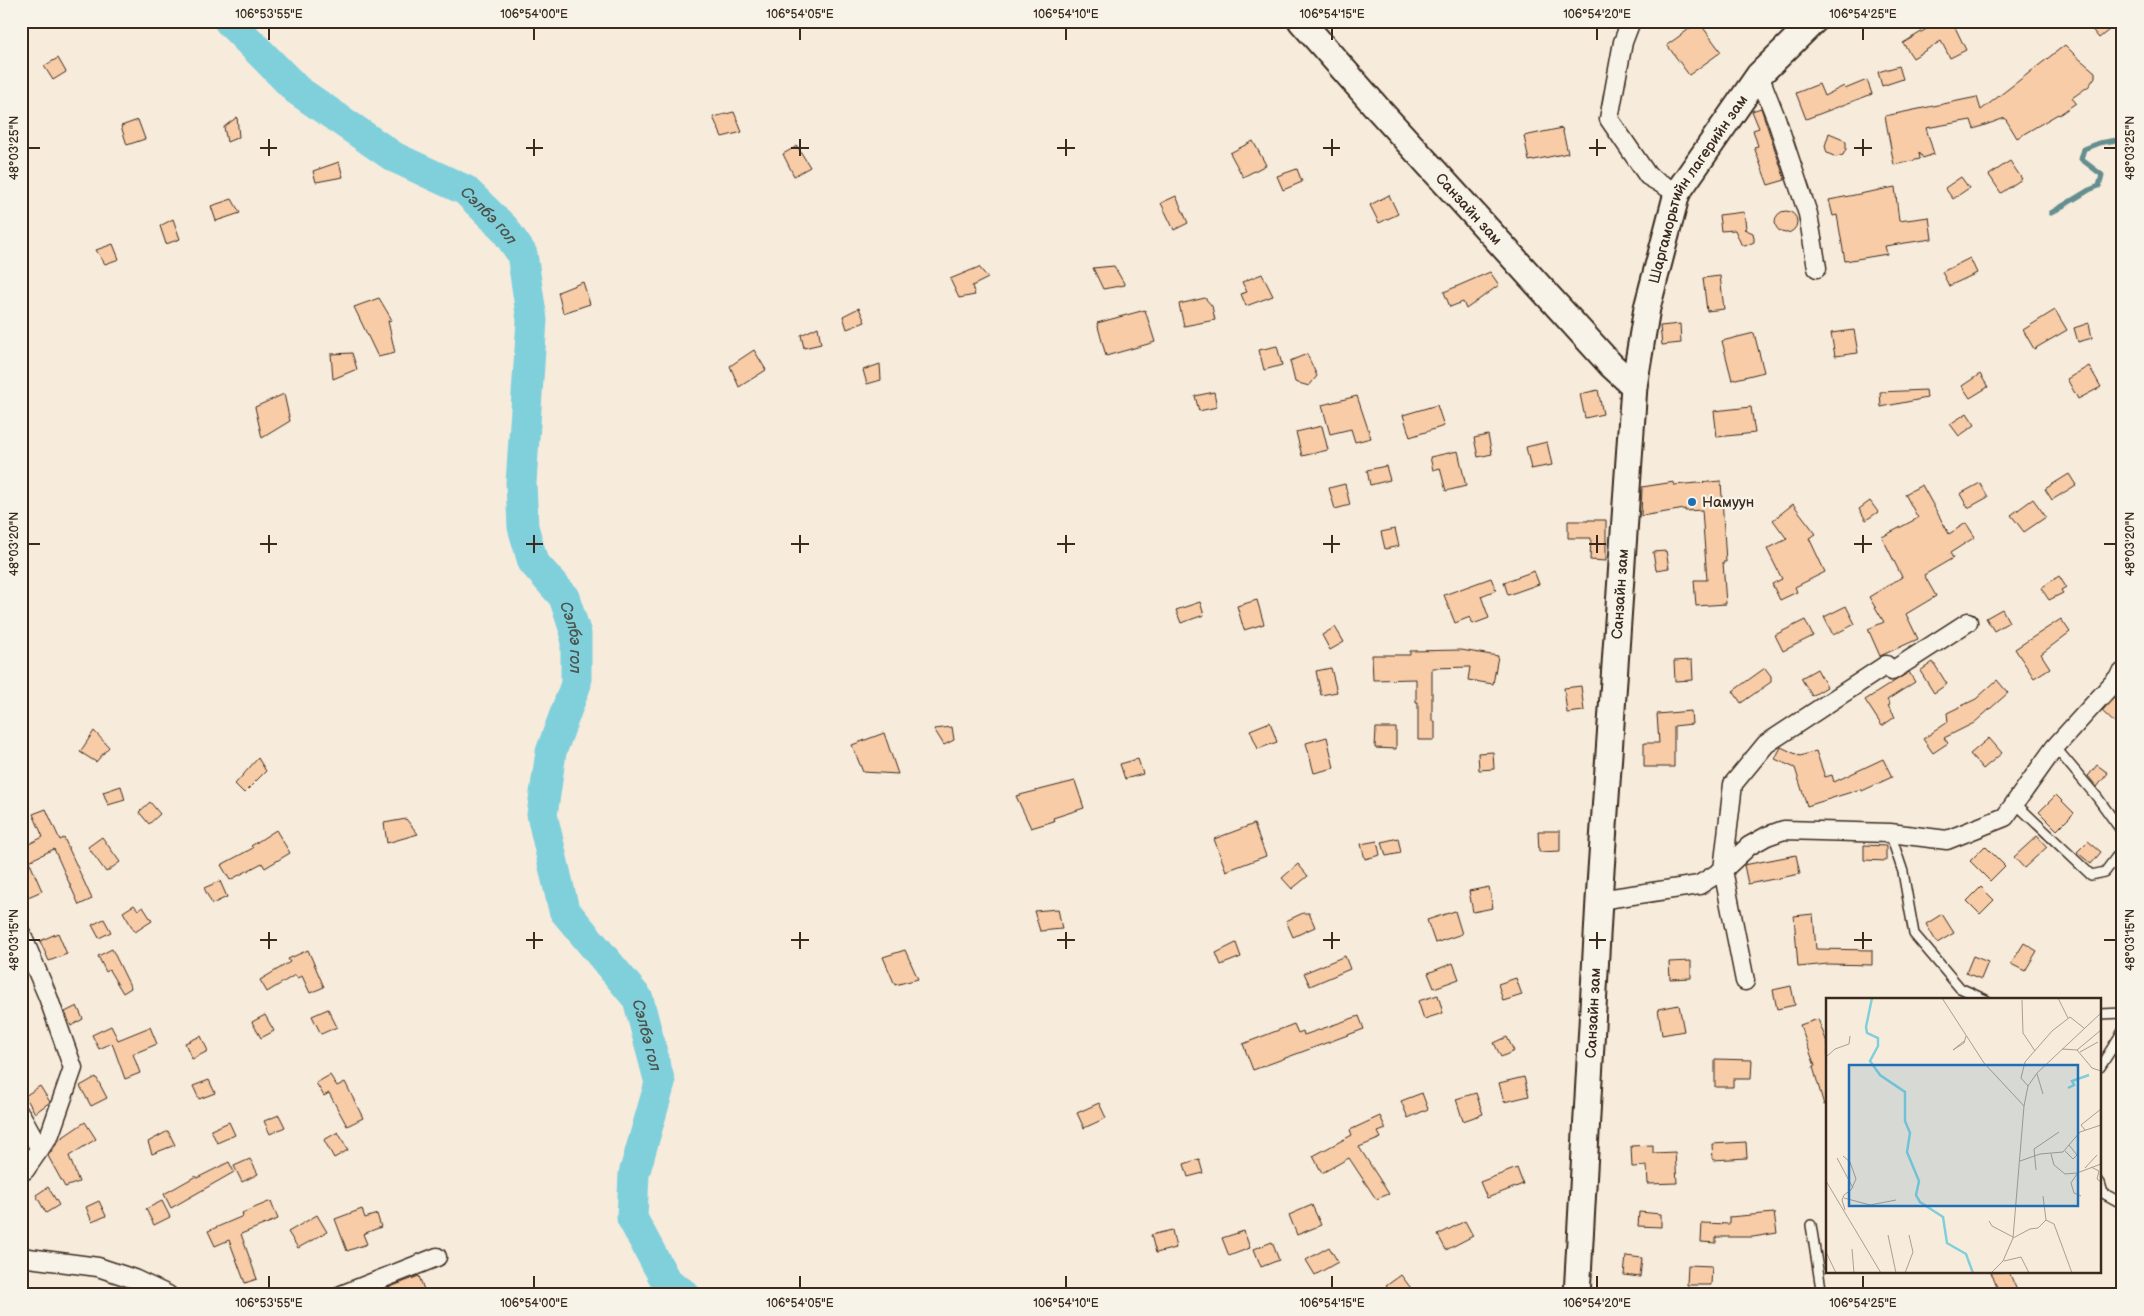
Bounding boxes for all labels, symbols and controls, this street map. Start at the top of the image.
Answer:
text: 106°53'55"E [235,7,303,22]
text: 106°54'00"E [500,7,568,22]
text: 106°54'05"E [766,7,834,22]
text: 106°54'10"E [1033,7,1099,22]
text: 106°54'15"E [1299,7,1365,22]
text: 106°54'20"E [1563,7,1631,22]
text: 106°54'25"E [1829,7,1897,22]
street label: Шаргаморьтийн лагерийн зам [1645,91,1752,286]
text: 48°03'25"N [7,116,22,180]
text: 48°03'25"N [2123,116,2138,180]
street label: Санзайн зам [1431,169,1506,249]
water label: Сэлбэ гол [456,183,520,248]
place label: Намуун [1702,493,1754,512]
marker: Намуун [1686,496,1698,508]
text: 48°03'20"N [7,512,22,576]
text: 48°03'20"N [2123,512,2138,576]
street label: Санзайн зам [1608,548,1633,640]
water label: Сэлбэ гол [555,599,585,673]
text: 48°03'15"N [7,909,22,971]
text: 48°03'15"N [2123,909,2138,971]
street label: Санзайн зам [1582,967,1605,1059]
water label: Сэлбэ гол [628,998,664,1073]
inset map [1826,998,2102,1274]
text: 106°53'55"E [235,1296,303,1311]
text: 106°54'00"E [500,1296,568,1311]
text: 106°54'05"E [766,1296,834,1311]
text: 106°54'10"E [1033,1296,1099,1311]
text: 106°54'15"E [1299,1296,1365,1311]
text: 106°54'20"E [1563,1296,1631,1311]
text: 106°54'25"E [1829,1296,1897,1311]

